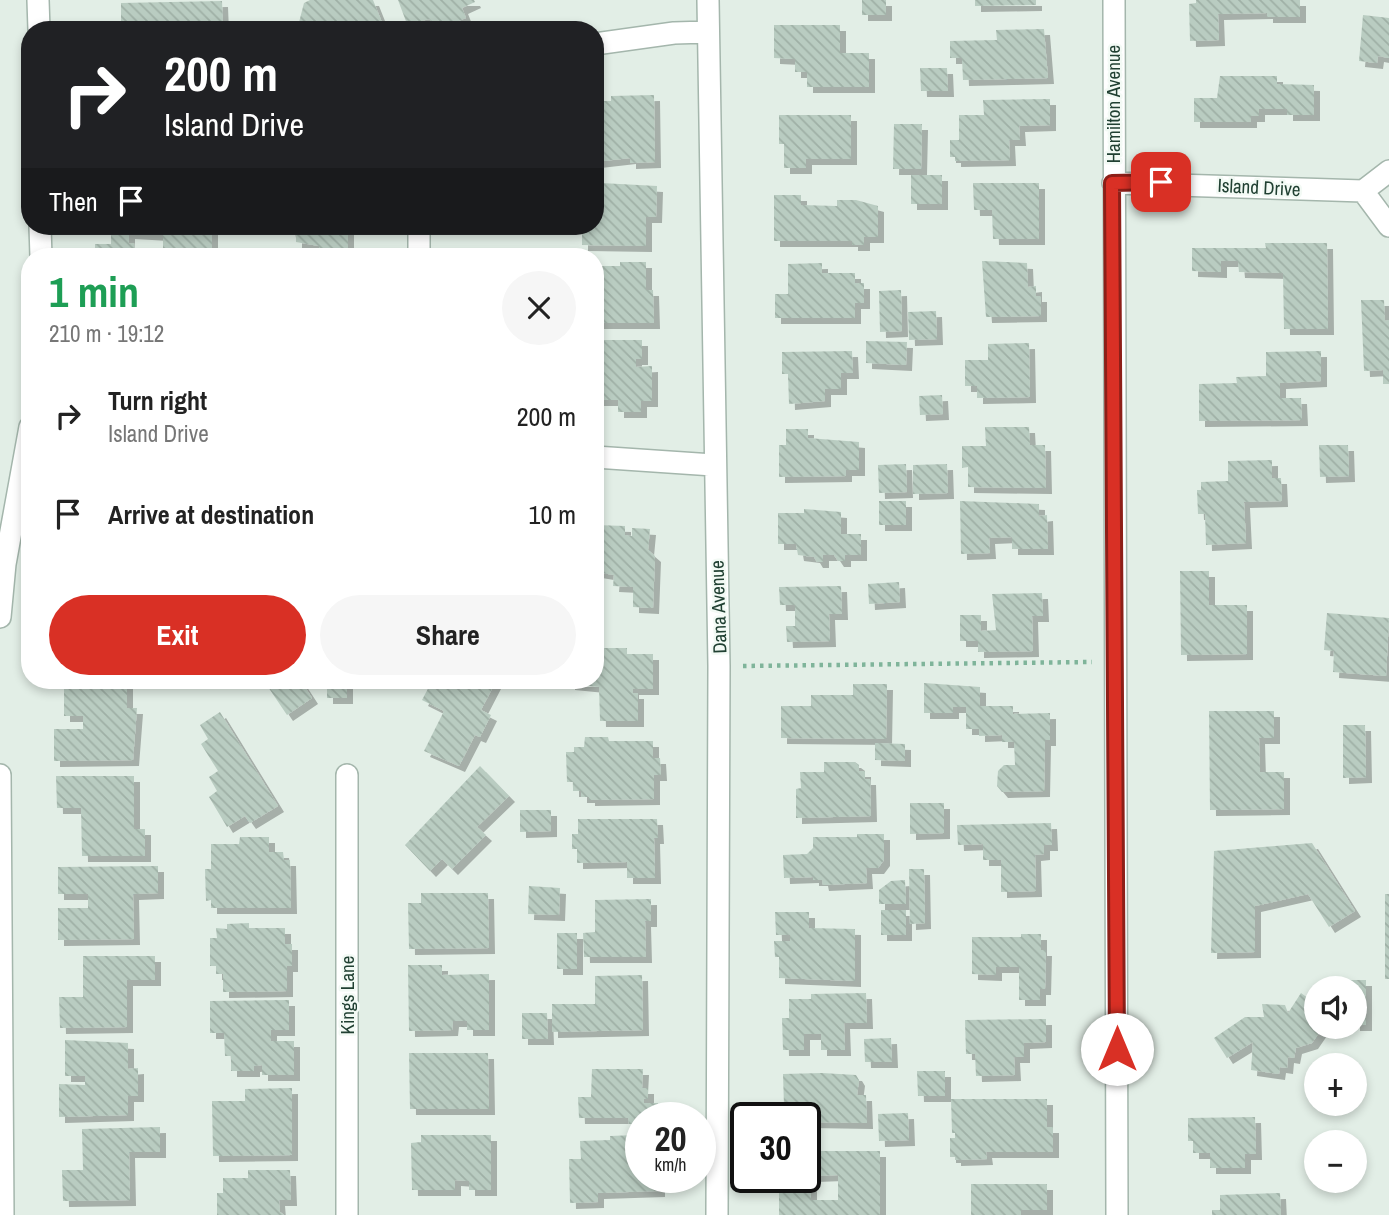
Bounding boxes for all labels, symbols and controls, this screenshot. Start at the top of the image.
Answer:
text: 200 m [164,40,278,106]
street label: Hamilton Avenue [1100,45,1126,163]
icon: right [49,49,140,140]
text: Island Drive [164,103,304,146]
pin [1131,152,1191,212]
icon: arrive [1142,163,1180,201]
street label: Island Drive [1217,172,1301,202]
icon: arrive [112,182,150,220]
text: Then [49,184,98,219]
text: 1 min [49,264,139,320]
button: close [502,271,576,345]
text: 210 m · 19:12 [49,318,164,349]
text: Turn right [108,383,207,418]
icon: right [49,397,87,435]
text: 200 m [517,399,576,434]
text: Island Drive [108,418,209,449]
icon: arrive [49,495,87,533]
text: Arrive at destination [108,497,314,532]
text: 10 m [529,497,576,532]
street label: Dana Avenue [703,560,733,654]
button: Exit [49,595,306,675]
button: Share [320,595,576,675]
street label: Kings Lane [334,956,360,1034]
map controls [1304,976,1367,1193]
button: sound [1304,976,1367,1039]
position arrow [1080,1012,1154,1086]
button: + [1304,1053,1367,1116]
speed limit sign: 30 [730,1102,821,1193]
text: 20 [655,1115,686,1162]
button: − [1304,1130,1367,1193]
text: km/h [655,1152,687,1177]

